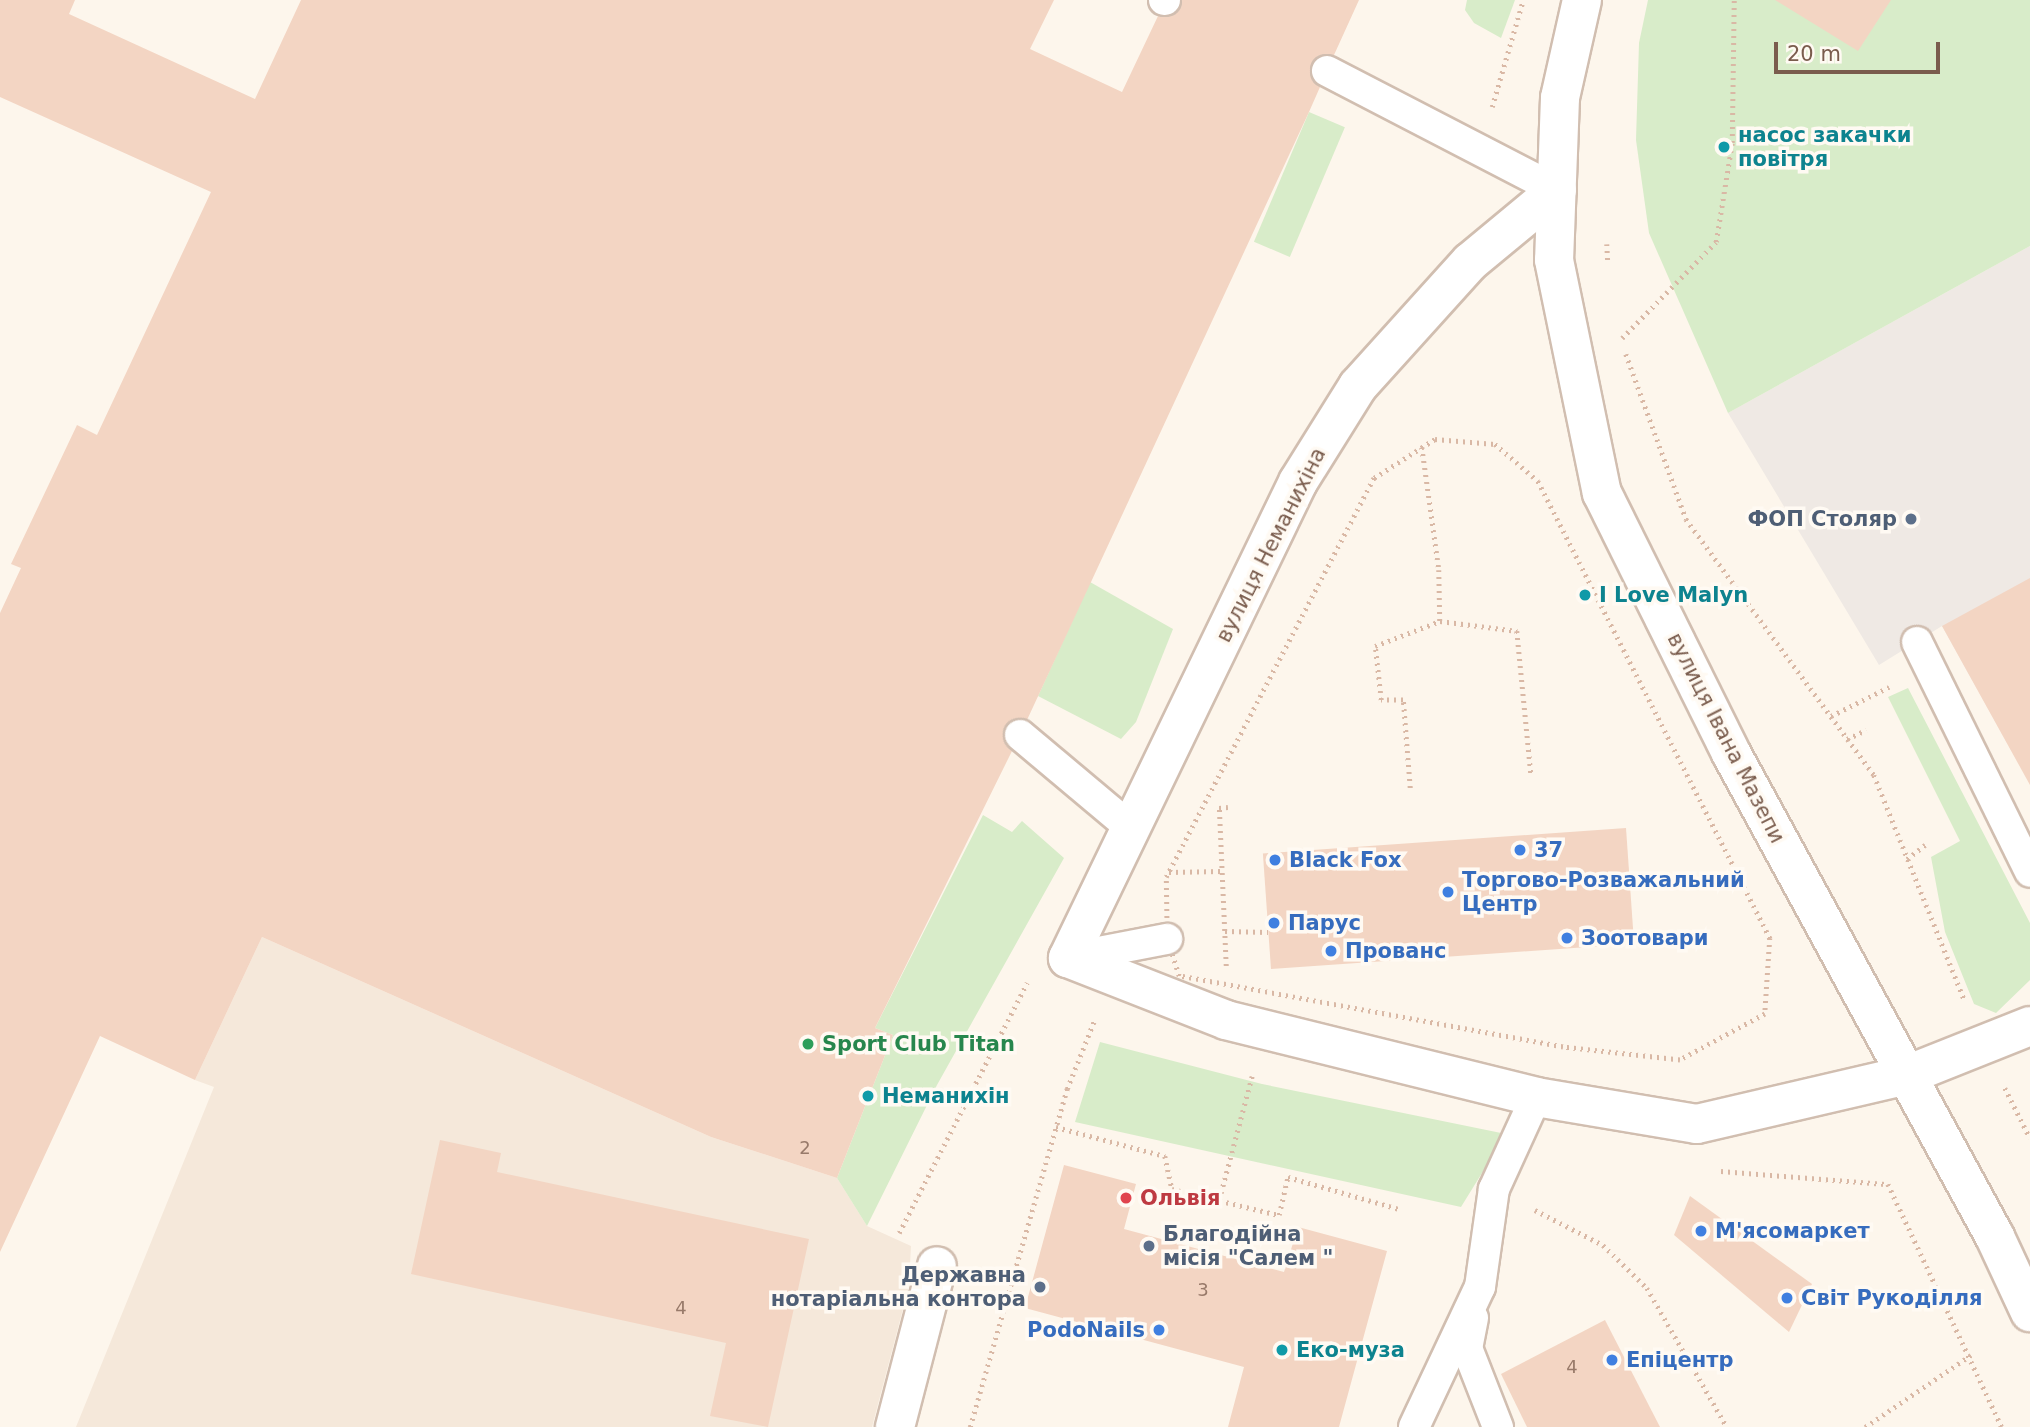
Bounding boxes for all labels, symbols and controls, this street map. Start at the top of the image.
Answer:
scale bar [1778,28,1944,72]
text: 20 m [1787,42,1841,66]
place label: насос закачки повітря [1738,122,1911,172]
marker: насос закачки повітря [1716,139,1732,155]
street label: вулиця Неманихіна [1211,443,1331,647]
place label: ФОП Столяр [1748,506,1897,532]
marker: ФОП Столяр [1903,511,1919,527]
place label: I Love Malyn [1599,582,1748,608]
marker: I Love Malyn [1577,587,1593,603]
street label: вулиця Івана Мазепи [1662,629,1790,847]
place label: 37 [1534,837,1563,863]
marker: 37 [1512,842,1528,858]
place label: Black Fox [1289,847,1402,873]
marker: Black Fox [1267,852,1283,868]
place label: Торгово-Розважальний Центр [1462,867,1745,917]
marker: Торгово-Розважальний Центр [1440,884,1456,900]
place label: Парус [1288,910,1361,936]
marker: Парус [1266,915,1282,931]
place label: Зоотовари [1581,925,1709,951]
marker: Зоотовари [1559,930,1575,946]
place label: Прованс [1345,938,1446,964]
marker: Прованс [1323,943,1339,959]
place label: Sport Club Titan [822,1031,1015,1057]
marker: Sport Club Titan [800,1036,816,1052]
place label: Неманихін [882,1083,1010,1109]
marker: Неманихін [860,1088,876,1104]
house number: 2 [799,1137,811,1159]
place label: Ольвія [1140,1185,1220,1211]
marker: Ольвія [1118,1190,1134,1206]
place label: М'ясомаркет [1715,1218,1870,1244]
place label: Благодійна місія "Салем " [1163,1221,1333,1271]
marker: М'ясомаркет [1693,1223,1709,1239]
marker: Благодійна місія "Салем " [1141,1238,1157,1254]
place label: Державна нотаріальна контора [771,1262,1026,1312]
marker: Державна нотаріальна контора [1032,1279,1048,1295]
house number: 3 [1197,1279,1209,1301]
place label: Світ Рукоділля [1801,1285,1983,1311]
marker: Світ Рукоділля [1779,1290,1795,1306]
house number: 4 [675,1297,687,1319]
place label: PodoNails [1027,1317,1145,1343]
marker: PodoNails [1151,1322,1167,1338]
place label: Еко-муза [1296,1337,1405,1363]
marker: Еко-муза [1274,1342,1290,1358]
place label: Епіцентр [1626,1347,1734,1373]
marker: Епіцентр [1604,1352,1620,1368]
house number: 4 [1566,1356,1578,1378]

